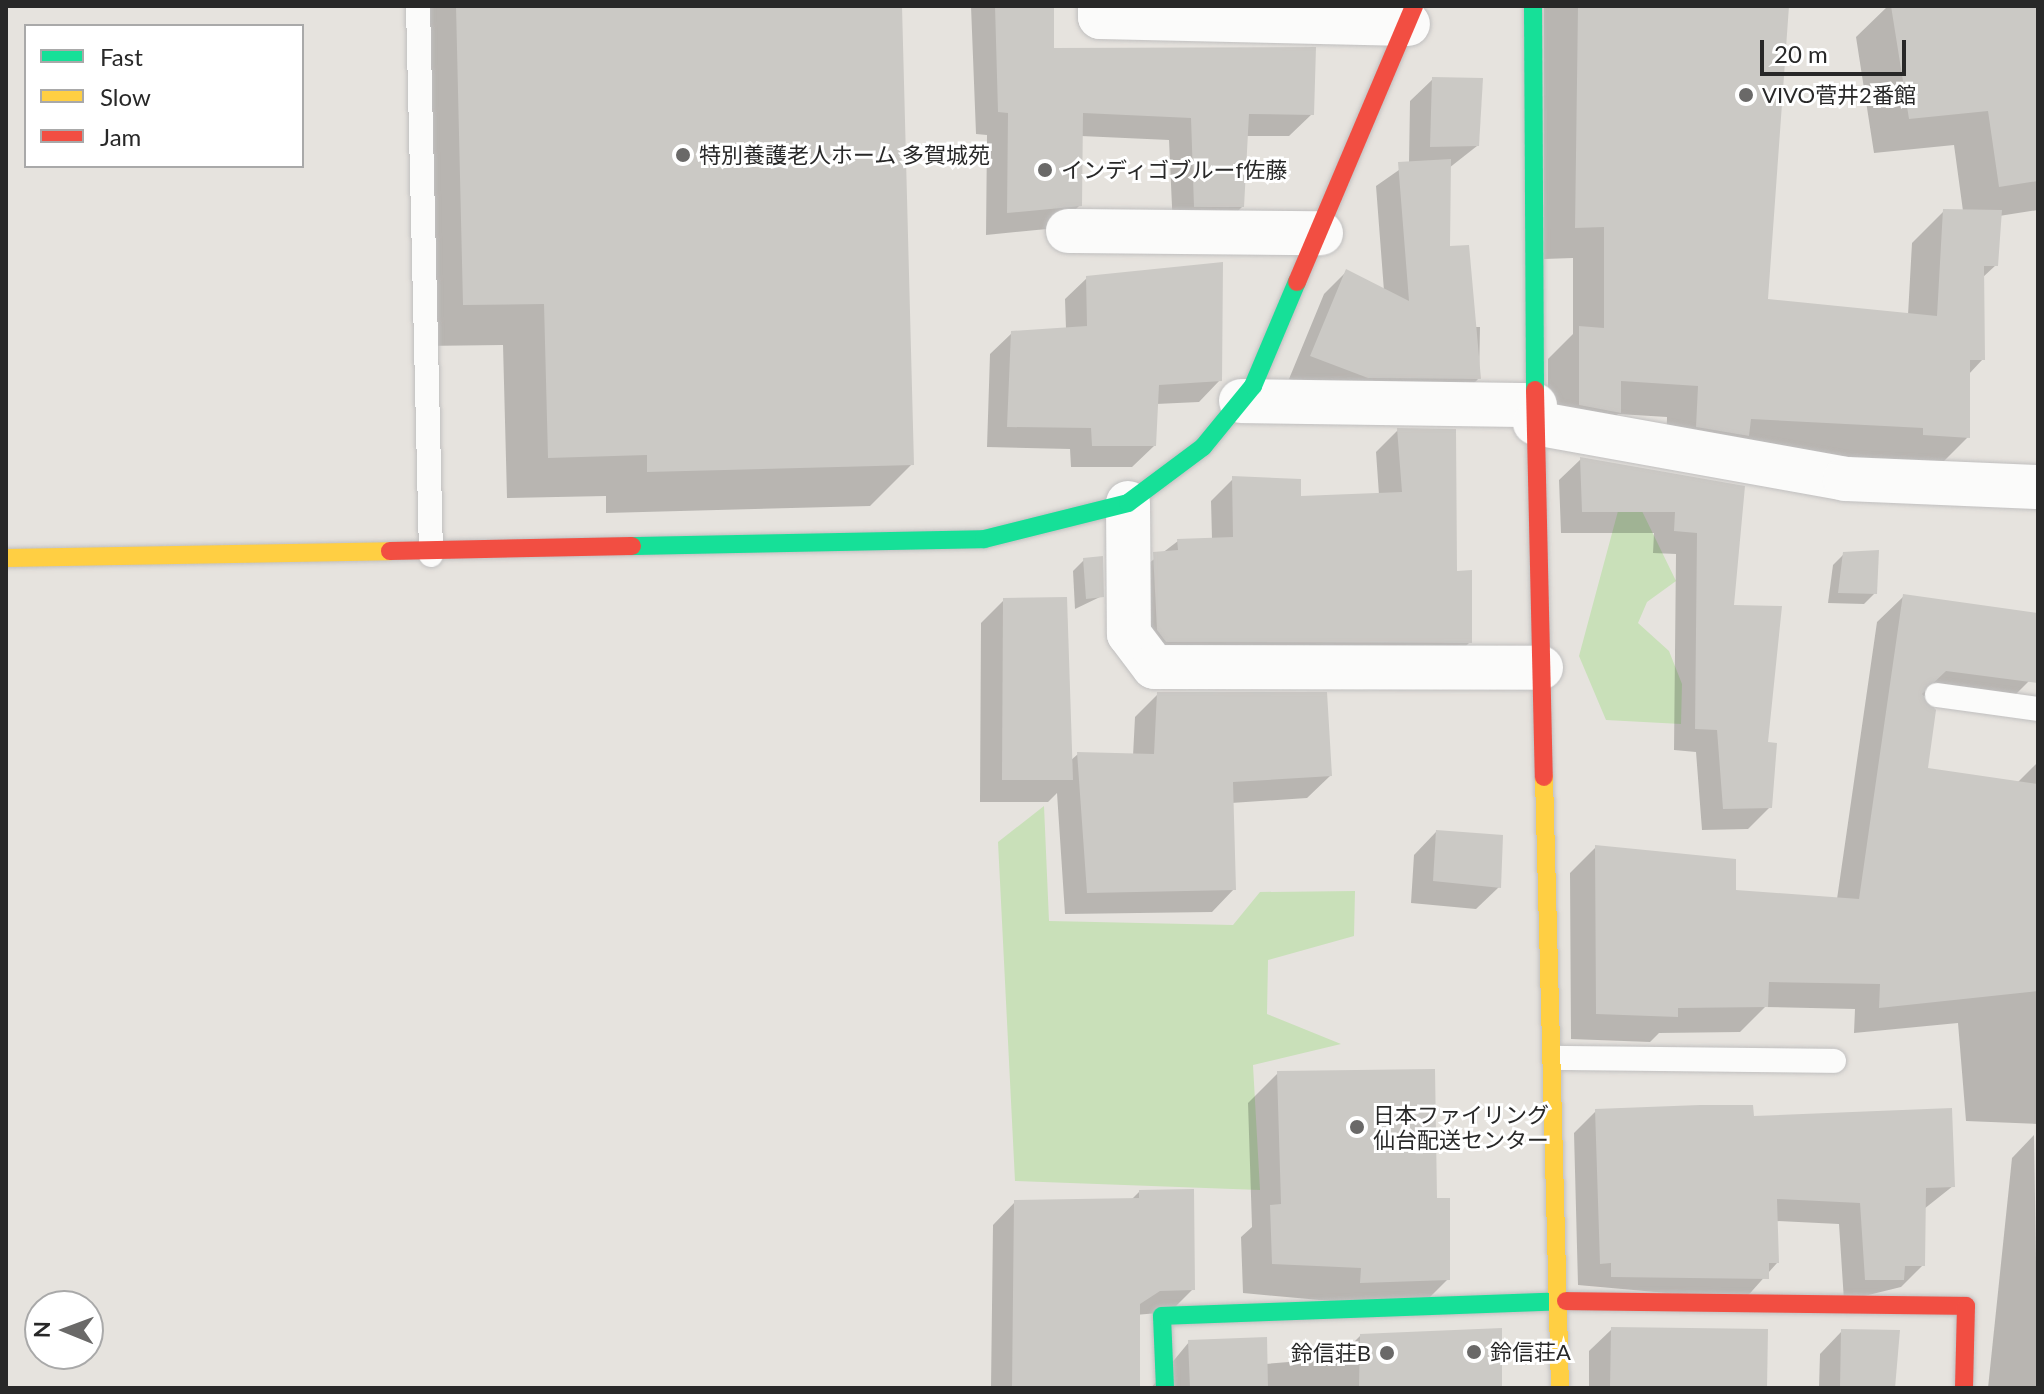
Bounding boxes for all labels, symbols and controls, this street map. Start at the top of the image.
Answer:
legend [24,24,304,168]
scale bar [1764,24,1910,74]
text: 20 m [1774,39,1828,68]
text: Fast [100,42,143,71]
text: Slow [100,82,151,111]
place label: VIVO菅井2番館 [1762,82,1916,108]
marker: VIVO菅井2番館 [1737,86,1755,104]
text: Jam [100,122,141,151]
place label: 特別養護老人ホーム 多賀城苑 [699,142,991,168]
marker: 特別養護老人ホーム 多賀城苑 [674,146,692,164]
place label: インディゴブルーf佐藤 [1061,157,1289,183]
marker: インディゴブルーf佐藤 [1036,161,1054,179]
place label: 日本ファイリング 仙台配送センター [1373,1101,1549,1152]
marker: 日本ファイリング 仙台配送センター [1348,1118,1366,1136]
north arrow [24,1290,104,1370]
text: N [28,1321,55,1338]
place label: 鈴信荘A [1490,1339,1571,1365]
place label: 鈴信荘B [1291,1340,1371,1366]
marker: 鈴信荘A [1465,1343,1483,1361]
marker: 鈴信荘B [1378,1344,1396,1362]

